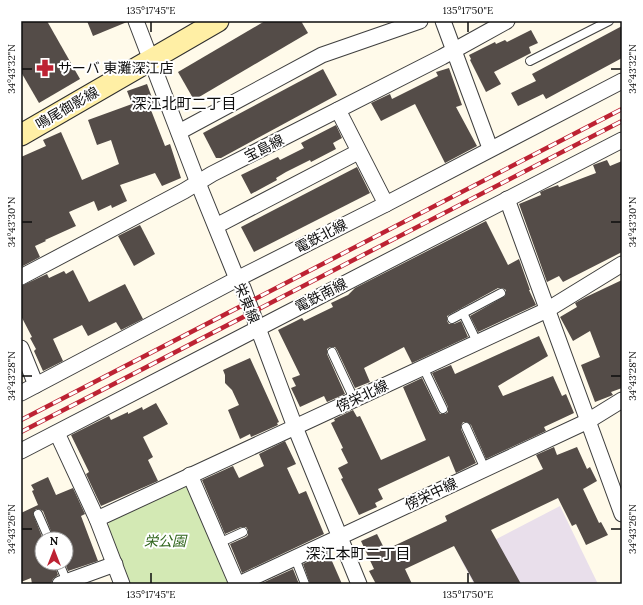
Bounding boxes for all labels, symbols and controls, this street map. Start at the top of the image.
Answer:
text: 135°17'45"E [126,4,176,17]
text: 135°17'50"E [443,4,493,17]
text: 34°43'32"N [5,44,18,94]
text: 34°43'32"N [626,44,639,94]
pharmacy icon: サーバ 東灘深江店 [35,58,55,78]
place label: サーバ 東灘深江店 [58,59,174,77]
street label: 鳴尾御影線 [32,83,102,133]
district label: 深江北町二丁目 [131,94,237,113]
street label: 宝島線 [241,130,287,166]
text: 34°43'30"N [5,196,18,247]
text: 34°43'30"N [626,196,639,247]
street label: 電鉄北線 [292,215,350,257]
street label: 電鉄南線 [292,274,350,316]
street label: 栄東線 [231,280,263,326]
text: 34°43'28"N [5,351,18,401]
text: 34°43'28"N [626,351,639,401]
street label: 傍栄北線 [333,376,391,416]
street label: 傍栄中線 [402,474,460,514]
text: 34°43'26"N [5,504,18,554]
text: 34°43'26"N [626,504,639,554]
north arrow [34,531,74,571]
park label: 栄公園 [144,532,188,550]
text: N [50,534,59,548]
district label: 深江本町二丁目 [305,544,411,563]
text: 135°17'45"E [126,588,176,601]
text: 135°17'50"E [443,588,493,601]

